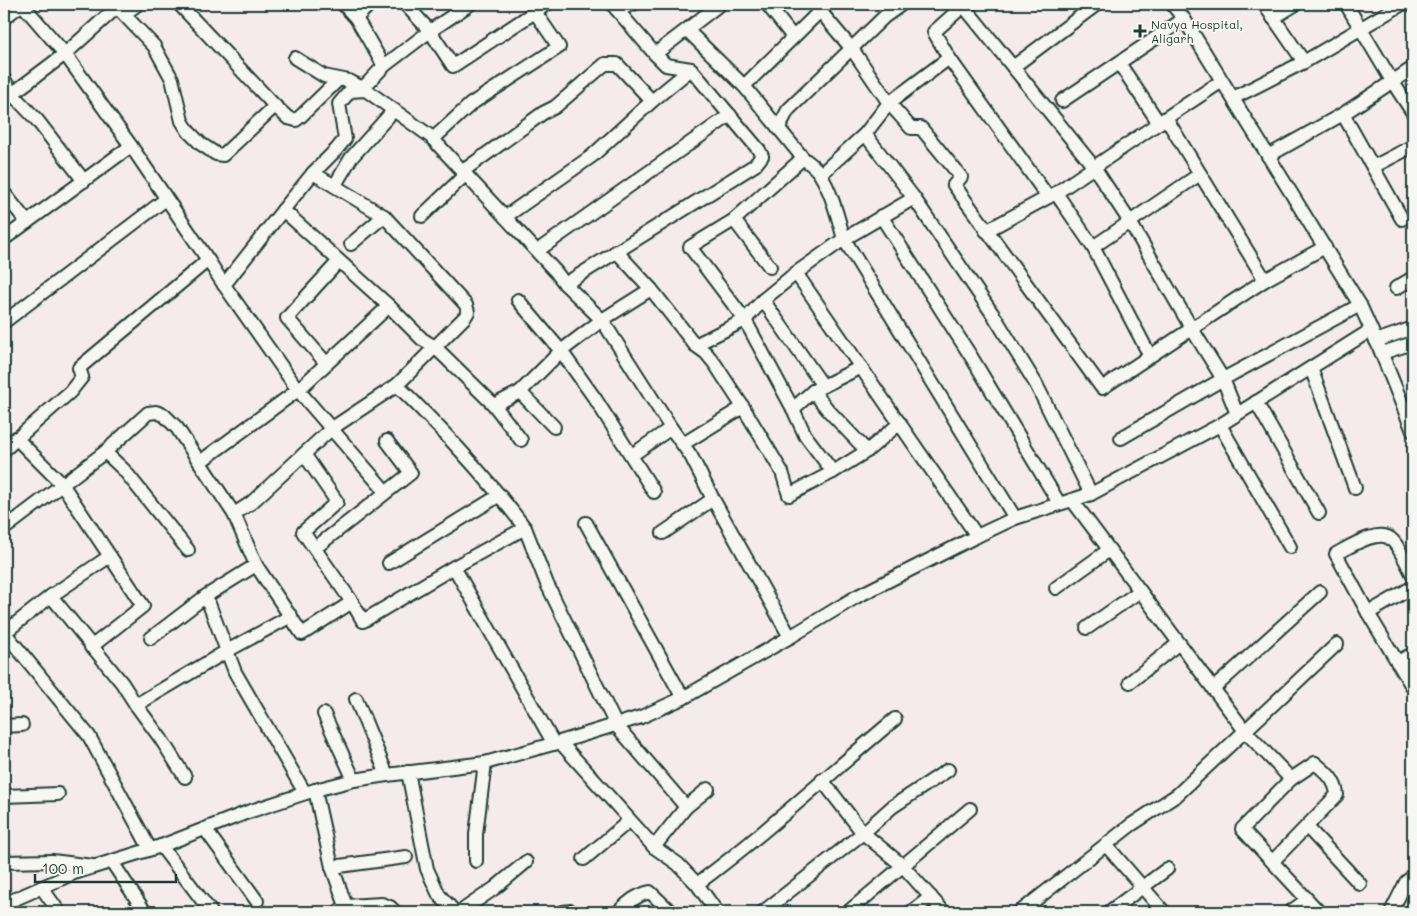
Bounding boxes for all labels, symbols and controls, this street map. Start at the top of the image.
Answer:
place label: Navya Hospital, Aligarh [1151,16,1243,46]
marker: Navya Hospital, Aligarh [1133,24,1147,38]
scale bar [35,851,176,883]
text: 100 m [42,858,84,878]

